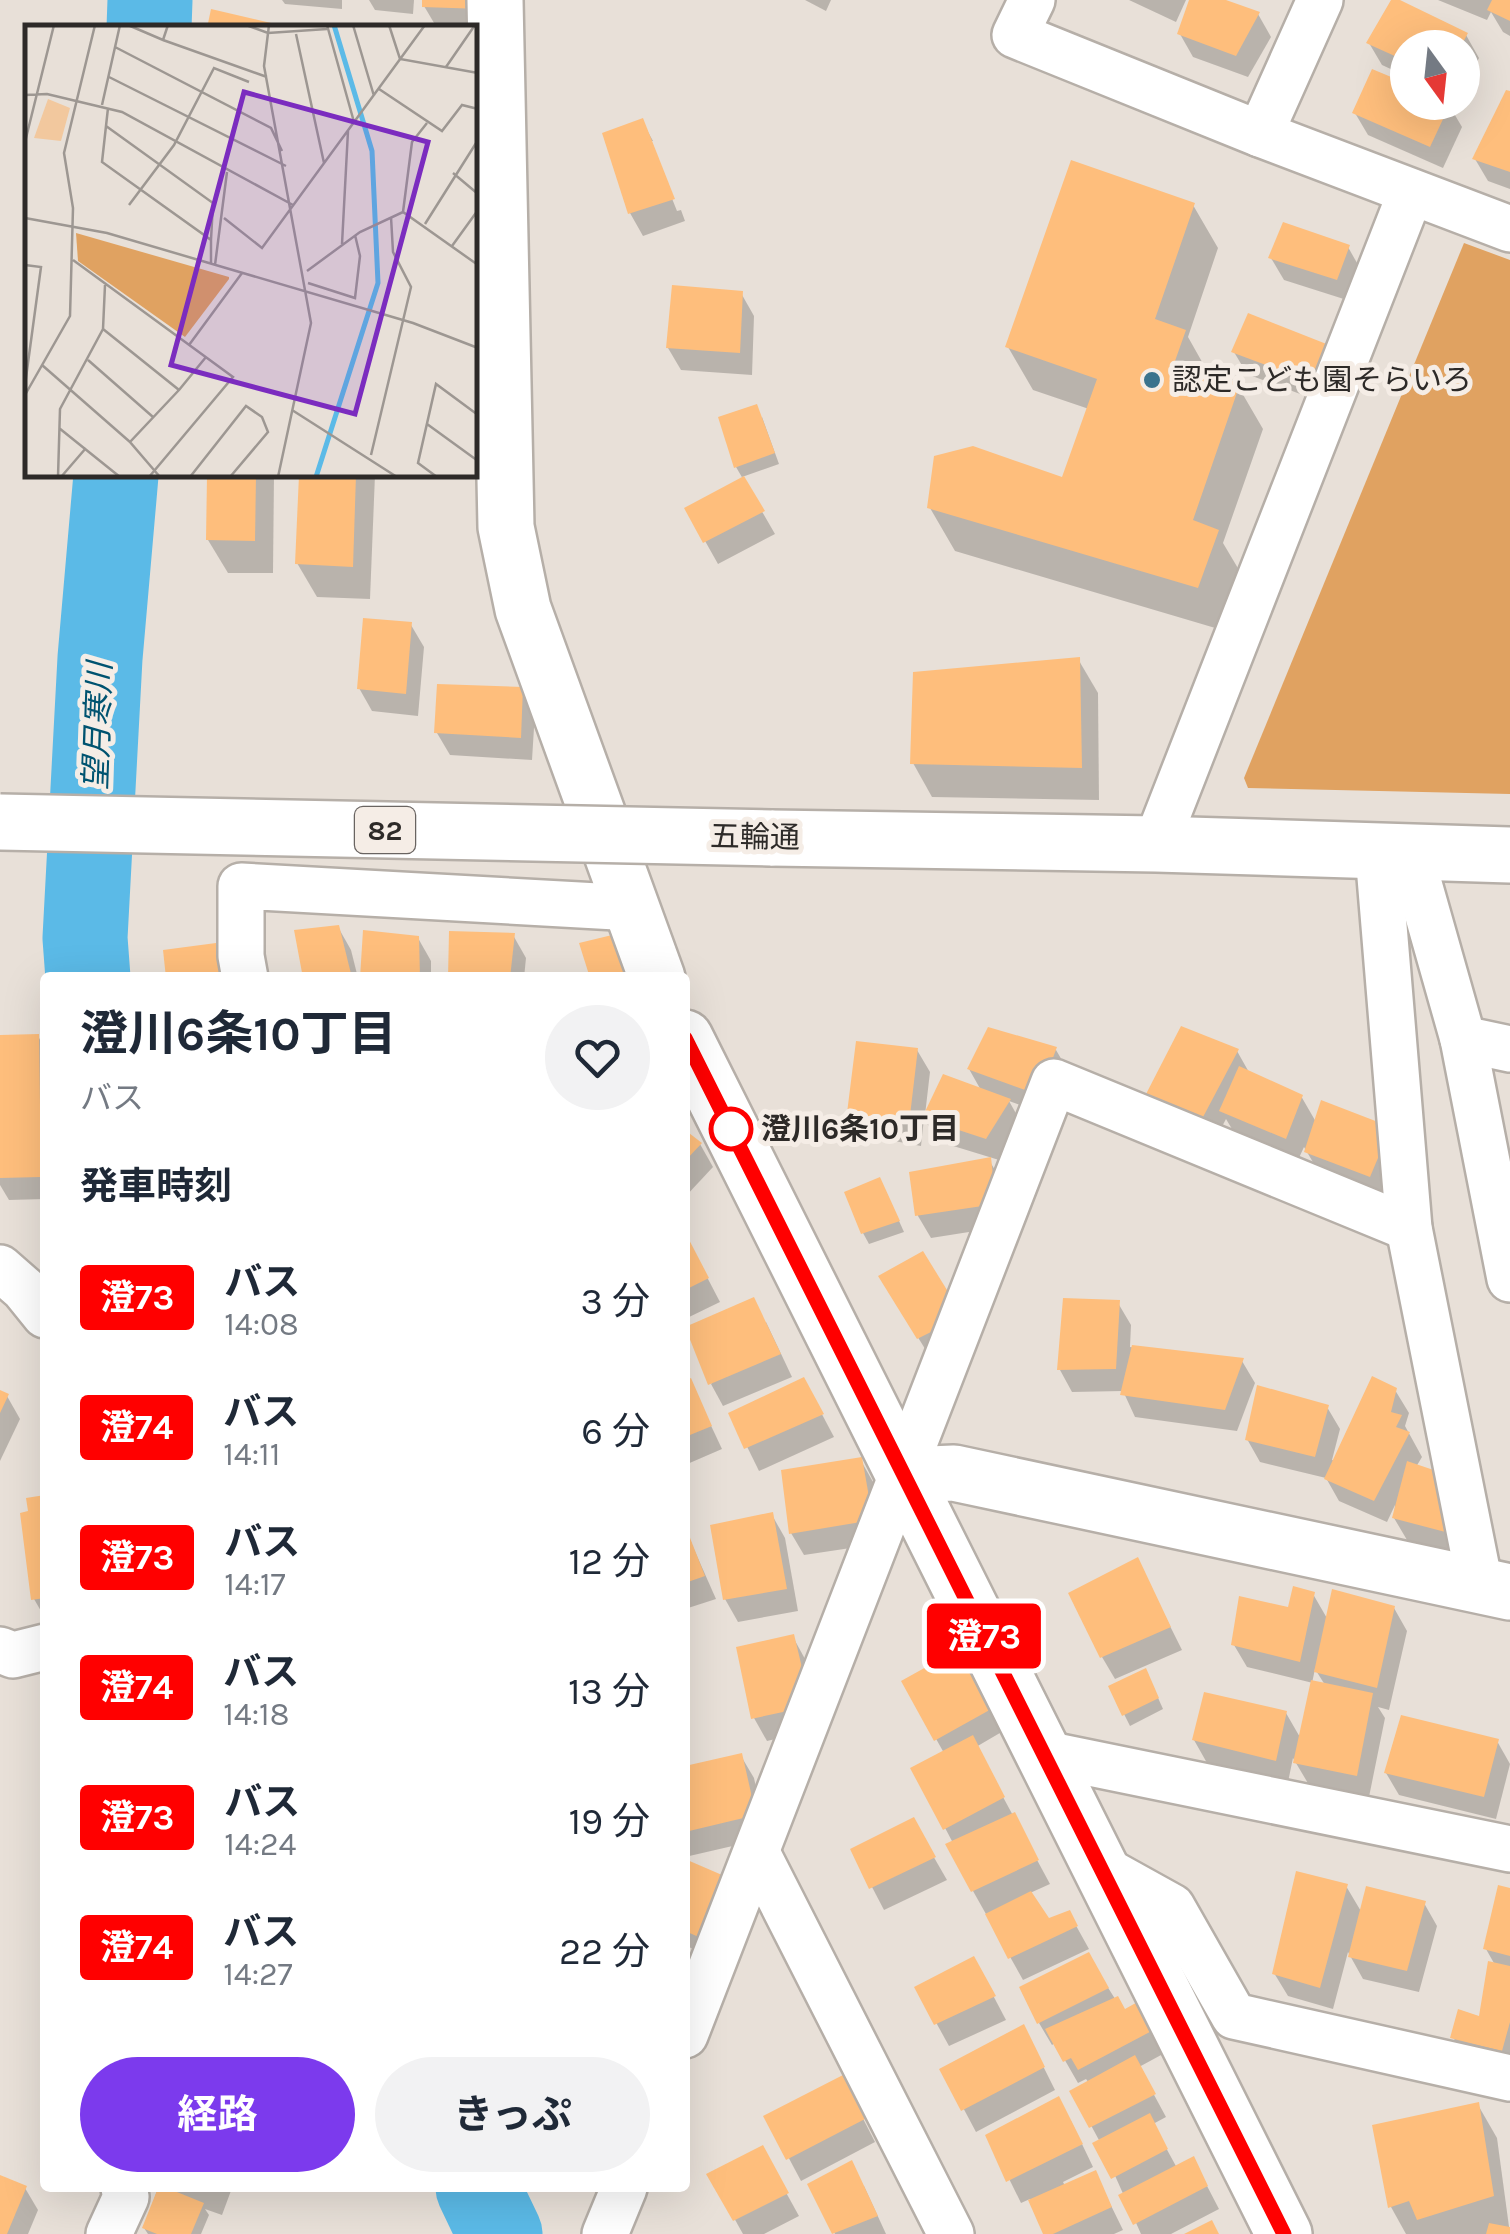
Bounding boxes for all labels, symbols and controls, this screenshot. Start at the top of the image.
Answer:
inset map [25,25,478,478]
north arrow [1390,30,1480,120]
map controls [1390,30,1480,120]
place label: 認定こども園そらいろ [1172,362,1472,398]
marker: 認定こども園そらいろ [1141,369,1163,391]
water label: 望月寒川 [77,658,119,791]
road number: 82 [355,807,415,853]
street label: 五輪通 [710,818,800,856]
button: heart [545,1005,650,1110]
text: 澄川6条10丁目 [80,1006,397,1062]
text: バス [80,1080,144,1117]
marker: 澄川6条10丁目 [710,1108,752,1150]
place label: 澄川6条10丁目 [761,1111,959,1147]
text: 発車時刻 [80,1164,232,1209]
text: バス [224,1260,300,1305]
text: 澄73 [100,1277,174,1318]
text: 3 分 [581,1279,650,1324]
text: 14:08 [224,1306,299,1343]
text: バス [223,1390,299,1435]
text: 澄74 [100,1407,173,1448]
text: 6 分 [581,1409,650,1454]
text: 14:11 [223,1436,280,1473]
text: バス [224,1520,300,1565]
text: 澄73 [100,1537,174,1578]
text: 12 分 [568,1539,650,1584]
text: 14:17 [224,1566,286,1603]
line badge: 澄73 [926,1604,1042,1668]
text: 澄73 [947,1616,1021,1657]
text: バス [223,1650,299,1695]
text: 澄74 [100,1667,173,1708]
text: 13 分 [568,1669,650,1714]
text: 14:18 [223,1696,289,1733]
text: バス [224,1780,300,1825]
text: 澄73 [100,1797,174,1838]
text: 19 分 [568,1799,650,1844]
text: 14:24 [224,1826,296,1863]
text: バス [223,1910,299,1955]
text: 澄74 [100,1927,173,1968]
text: 22 分 [559,1929,650,1974]
text: 14:27 [223,1956,293,1993]
button: 経路 [80,2057,355,2172]
button: きっぷ [375,2057,650,2172]

